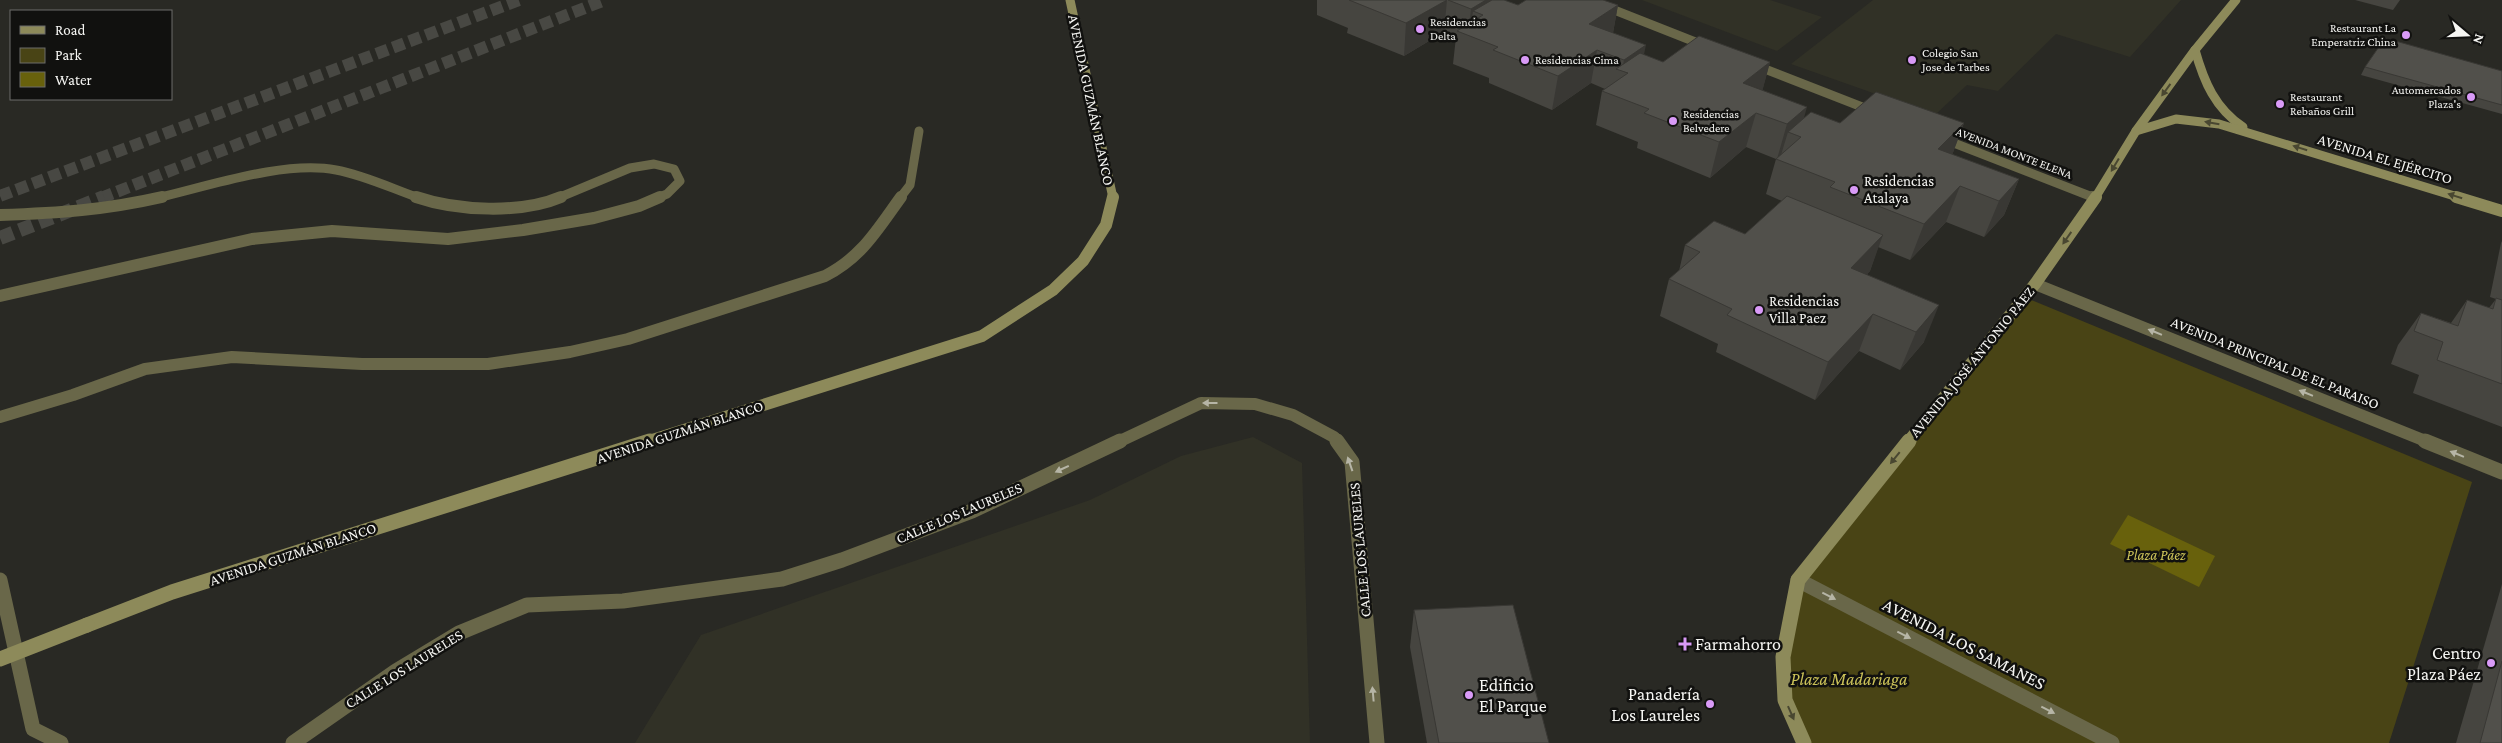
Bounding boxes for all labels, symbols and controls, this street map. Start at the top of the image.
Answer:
legend [10,10,172,100]
north arrow [2442,10,2492,60]
street label: AVENIDA GUZMÁN BLANCO [1065,13,1117,187]
place label: Residencias Delta [1430,15,1486,43]
place label: Restaurant La Emperatriz China [2311,21,2396,49]
text: Road [55,22,86,38]
marker: Residencias Delta [1414,23,1426,35]
marker: Restaurant La Emperatriz China [2400,29,2412,41]
text: N [2470,32,2488,47]
place label: Colegio San Jose de Tarbes [1921,46,1990,74]
text: Park [55,47,82,63]
place label: Residencias Cima [1535,53,1619,67]
marker: Residencias Cima [1519,54,1531,66]
marker: Colegio San Jose de Tarbes [1906,54,1918,66]
text: Water [55,72,92,88]
one-way arrow [2161,83,2171,97]
place label: Automercados Plaza's [2392,83,2461,111]
place label: Restaurant Rebaños Grill [2290,90,2354,118]
marker: Automercados Plaza's [2465,91,2477,103]
marker: Restaurant Rebaños Grill [2274,98,2286,110]
place label: Residencias Belvedere [1683,107,1739,135]
marker: Residencias Belvedere [1667,115,1679,127]
one-way arrow [2203,118,2219,126]
street label: AVENIDA MONTE ELENA [1954,124,2074,182]
street label: AVENIDA EL EJÉRCITO [2316,131,2454,188]
one-way arrow [2293,144,2308,152]
one-way arrow [2111,158,2120,171]
place label: Residencias Atalaya [1864,173,1934,207]
marker: Residencias Atalaya [1848,184,1860,196]
one-way arrow [2448,192,2463,200]
one-way arrow [2062,231,2072,245]
street label: AVENIDA JOSÉ ANTONIO PÁEZ [1907,284,2038,441]
place label: Residencias Villa Paez [1769,293,1839,326]
marker: Residencias Villa Paez [1753,304,1765,316]
street label: AVENIDA PRINCIPAL DE EL PARAISO [2169,314,2381,412]
one-way arrow [2148,328,2163,335]
one-way arrow [2298,389,2313,397]
street label: AVENIDA GUZMÁN BLANCO [595,397,765,467]
one-way arrow [1202,399,1218,407]
one-way arrow [2450,449,2464,457]
one-way arrow [1890,451,1901,464]
one-way arrow [1345,456,1353,471]
one-way arrow [1055,465,1069,473]
street label: CALLE LOS LAURELES [894,479,1024,547]
street label: CALLE LOS LAURELES [1346,482,1374,618]
street label: AVENIDA GUZMÁN BLANCO [208,519,378,589]
park label: Plaza Páez [2126,547,2186,563]
one-way arrow [1822,592,1836,600]
street label: AVENIDA LOS SAMANES [1880,594,2048,694]
street label: CALLE LOS LAURELES [342,626,466,712]
one-way arrow [1896,631,1911,639]
place label: Farmahorro [1695,634,1781,654]
marker: Farmahorro [1679,638,1691,650]
place label: Centro Plaza Páez [2407,643,2481,684]
marker: Centro Plaza Páez [2485,657,2497,669]
park label: Plaza Madariaga [1791,669,1908,689]
place label: Edificio El Parque [1479,675,1547,716]
place label: Panadería Los Laureles [1611,684,1700,725]
one-way arrow [1368,686,1376,702]
marker: Edificio El Parque [1463,689,1475,701]
marker: Panadería Los Laureles [1704,698,1716,710]
one-way arrow [1787,706,1795,720]
one-way arrow [2041,706,2055,714]

